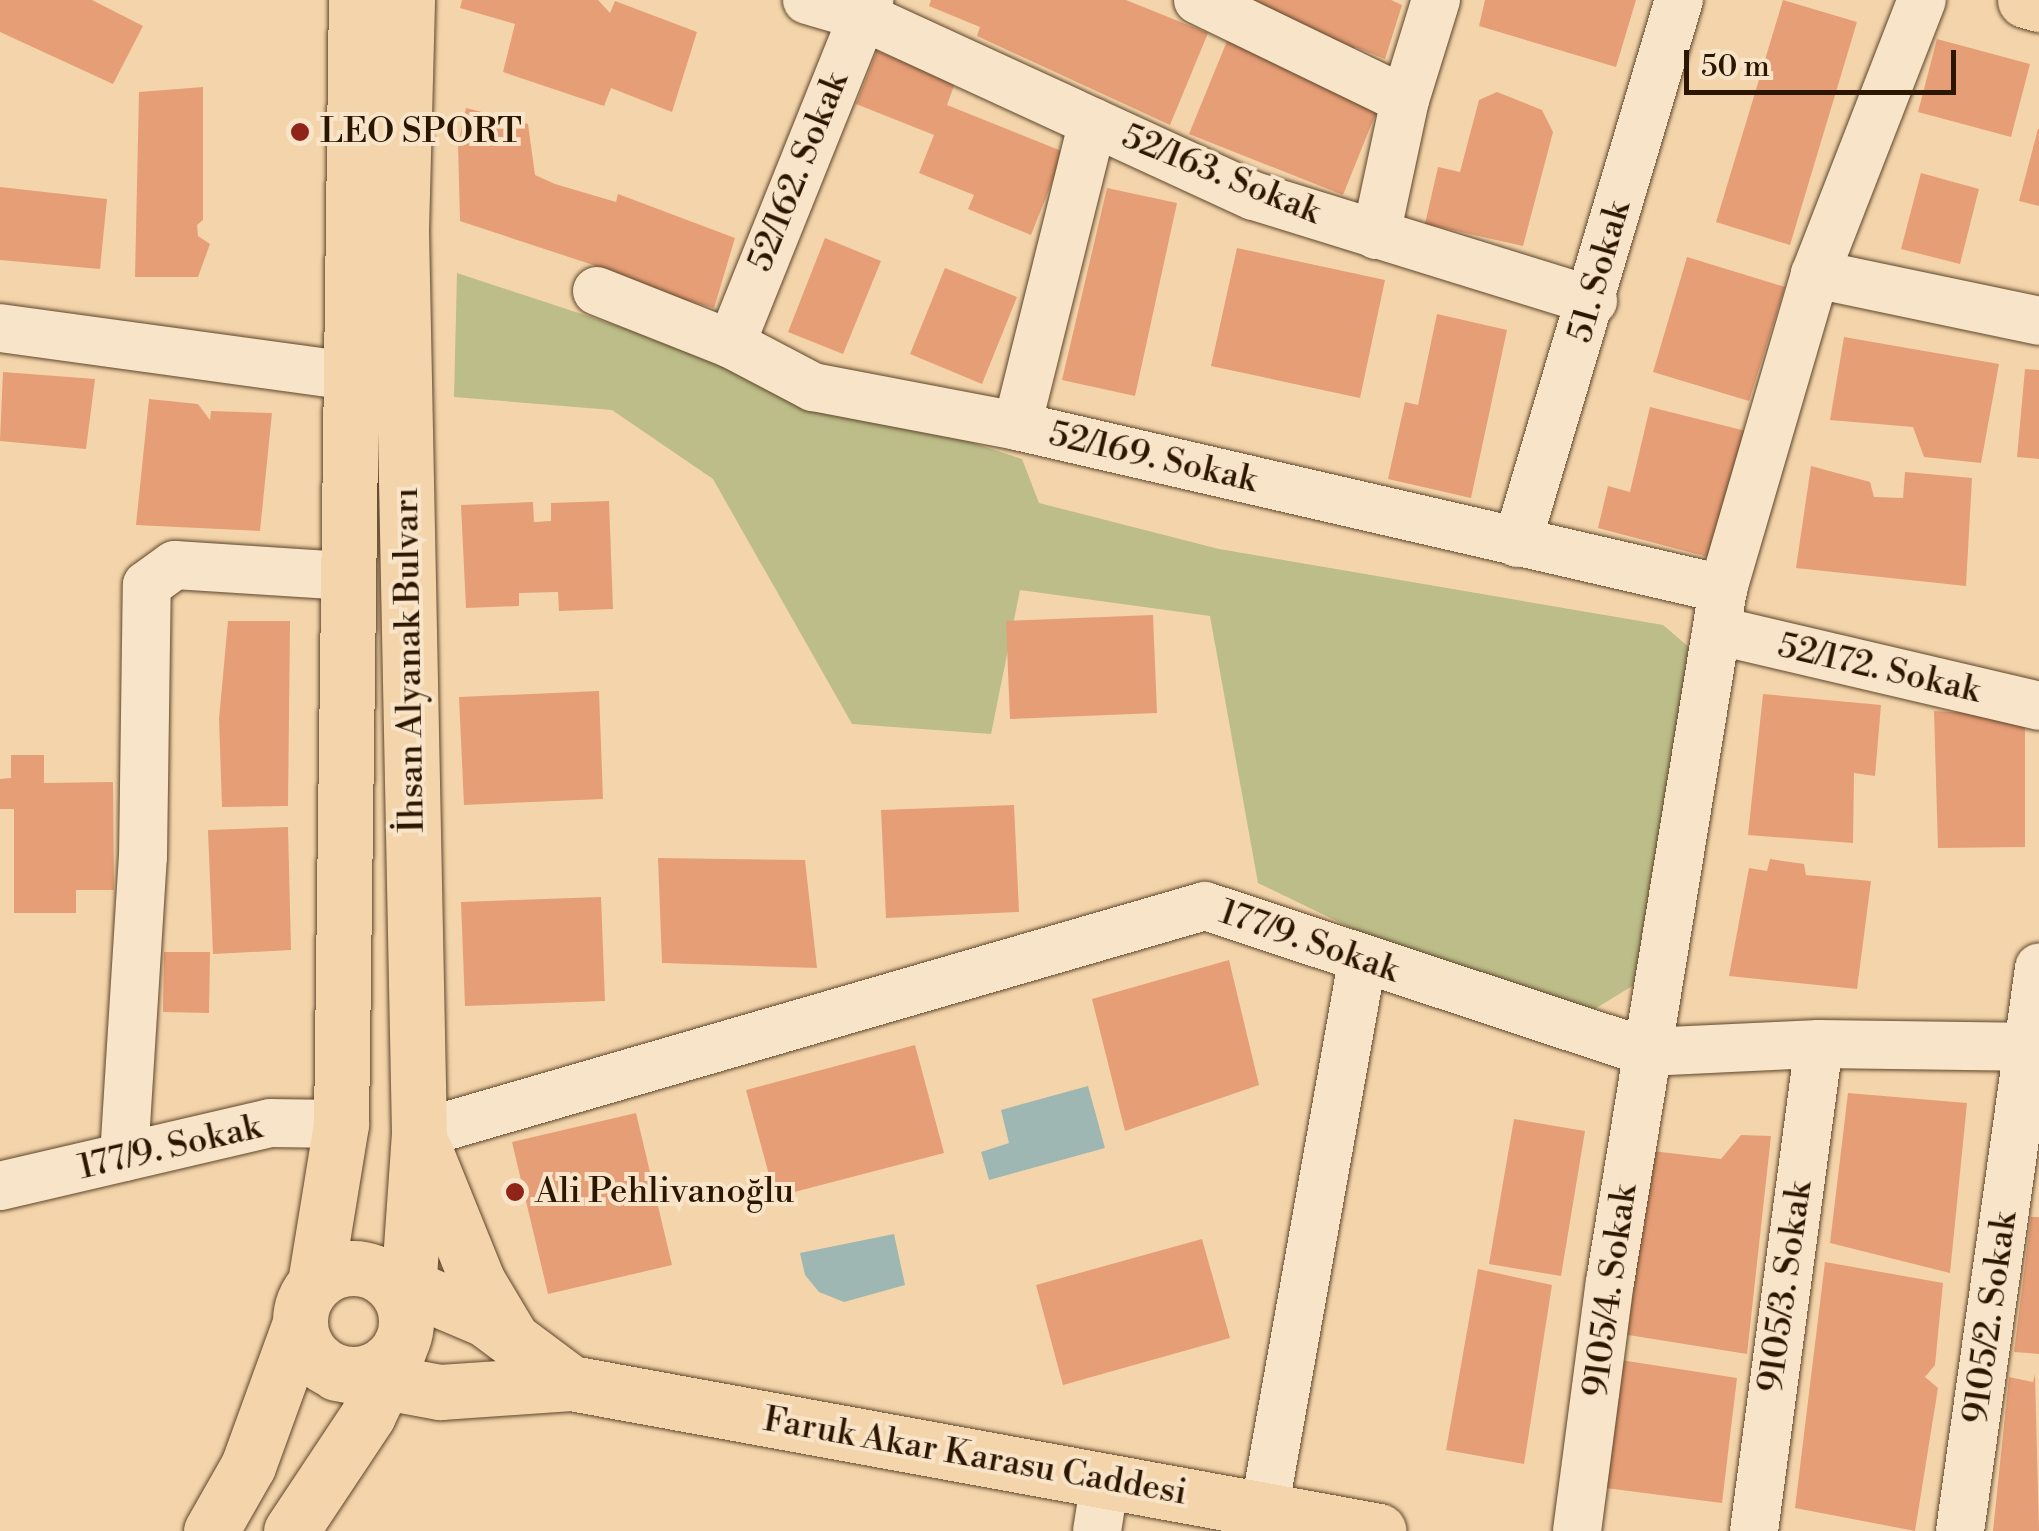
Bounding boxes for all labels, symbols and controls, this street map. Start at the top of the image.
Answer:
scale bar [1689,30,1962,92]
text: 50 m [1701,48,1770,86]
street label: 52/162. Sokak [740,66,858,278]
place label: LEO SPORT [320,111,522,153]
street label: 52/163. Sokak [1116,116,1326,234]
marker: LEO SPORT [289,121,311,143]
street label: 51. Sokak [1560,196,1640,348]
street label: 52/169. Sokak [1045,414,1261,502]
street label: İhsan Alyanak Bulvarı [386,487,434,833]
street label: 52/172. Sokak [1774,625,1984,713]
street label: 177/9. Sokak [1214,892,1404,992]
street label: 177/9. Sokak [74,1107,266,1189]
place label: Ali Pehlivanoğlu [535,1171,794,1213]
street label: 9105/3. Sokak [1750,1179,1822,1395]
marker: Ali Pehlivanoğlu [504,1181,526,1203]
street label: 9105/4. Sokak [1575,1182,1647,1400]
street label: 9105/2. Sokak [1955,1209,2027,1427]
street label: Faruk Akar Karasu Caddesi [760,1399,1190,1515]

